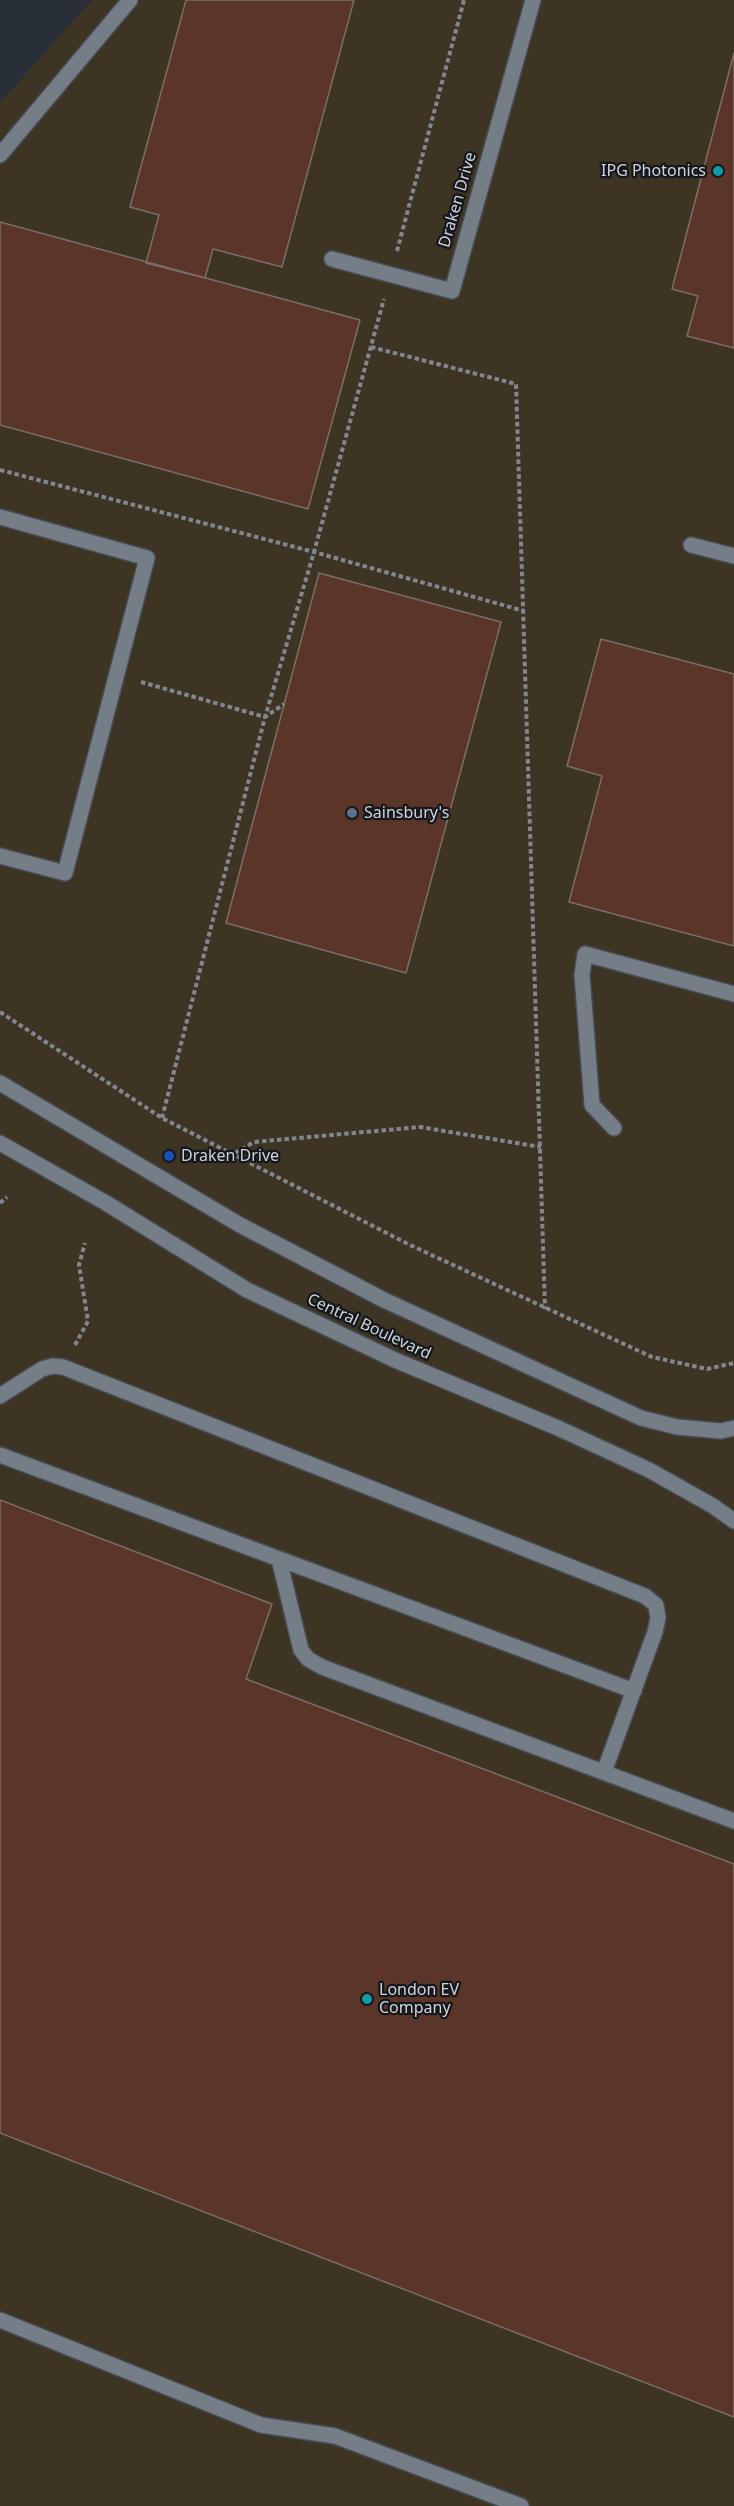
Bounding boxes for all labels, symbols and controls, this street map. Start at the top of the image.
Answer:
street label: Draken Drive [435,150,481,250]
place label: IPG Photonics [601,161,706,181]
marker: IPG Photonics [711,164,725,178]
place label: Sainsbury's [364,803,449,823]
marker: Sainsbury's [345,806,359,820]
place label: Draken Drive [181,1146,279,1166]
marker: Draken Drive [162,1149,176,1163]
street label: Central Boulevard [304,1290,434,1364]
place label: London EV Company [379,1980,459,2018]
marker: London EV Company [360,1992,374,2006]

